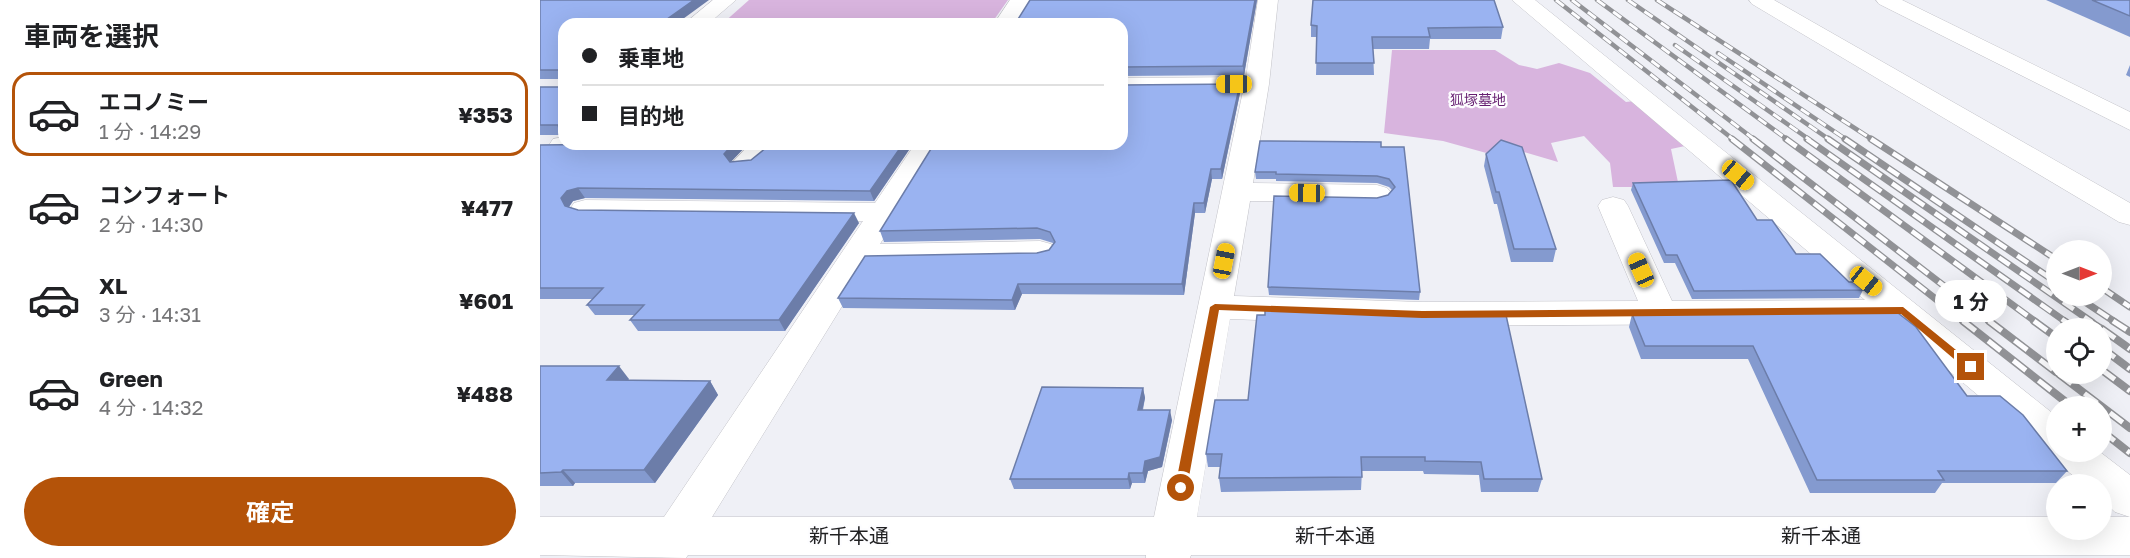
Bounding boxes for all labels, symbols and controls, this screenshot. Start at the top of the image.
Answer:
text: 車両を選択 [24,20,159,52]
text: 乗車地 [618,44,684,71]
car [1216,75,1252,93]
icon: car [27,87,81,141]
text: エコノミー [99,88,209,115]
park label: 狐塚墓地 [1450,91,1506,108]
text: ¥353 [458,101,513,128]
text: 目的地 [618,102,684,129]
text: 1 分 · 14:29 [99,119,201,143]
car [1718,157,1758,193]
icon: car [27,180,81,234]
text: コンフォート [99,181,230,208]
car [1289,184,1325,202]
text: ¥477 [461,194,513,221]
text: 2 分 · 14:30 [99,212,204,236]
north arrow [2046,240,2112,306]
map controls [2046,240,2112,540]
car [1212,242,1236,280]
car [1625,250,1657,290]
car [1846,263,1886,299]
text: XL [99,272,127,299]
icon: car [27,273,81,327]
callout: 1 分 [1935,280,2007,322]
text: ¥601 [459,287,513,314]
text: 1 分 [1953,289,1989,313]
text: 3 分 · 14:31 [99,302,201,326]
button: locate [2046,318,2112,384]
route end [1957,353,1984,380]
text: Green [99,365,163,392]
icon: car [27,366,81,420]
text: ¥488 [457,380,513,407]
text: 4 分 · 14:32 [99,395,203,419]
button: + [2046,396,2112,462]
route start [1167,474,1194,501]
button: − [2046,474,2112,540]
button: 確定 [24,477,516,546]
street label: 新千本通 [809,523,889,547]
street label: 新千本通 [1295,523,1375,547]
street label: 新千本通 [1781,523,1861,547]

